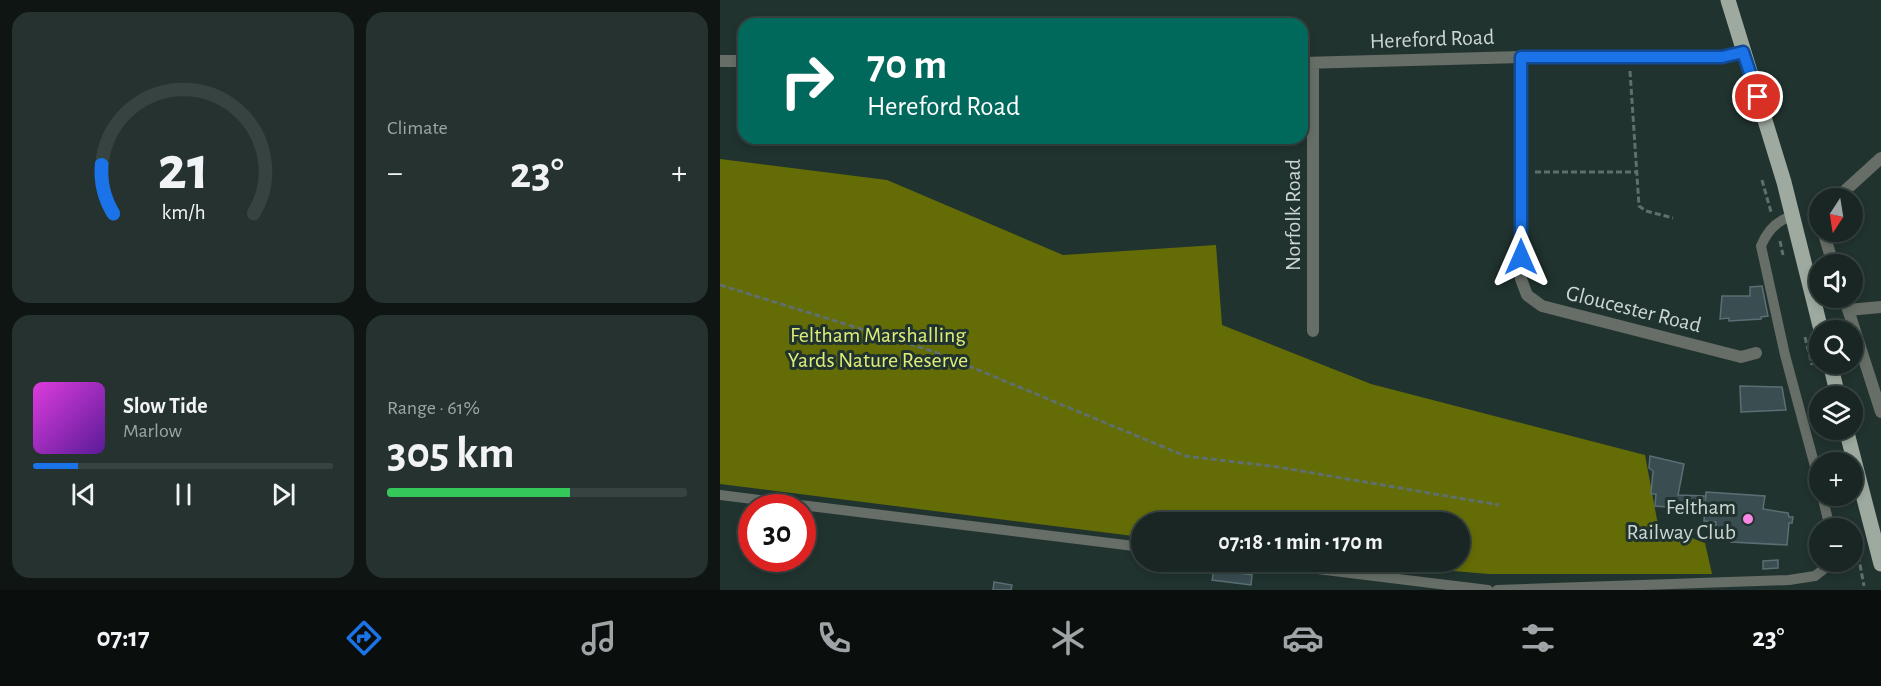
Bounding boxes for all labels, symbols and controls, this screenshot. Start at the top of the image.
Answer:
street label: Hereford Road [1369,26,1495,52]
icon: right [768,42,846,120]
text: 70 m [867,44,947,86]
pin [1732,71,1783,122]
icon: arrive [1741,80,1774,113]
text: Hereford Road [867,93,1020,120]
text: Climate [387,118,448,138]
text: 21 [157,138,209,200]
text: 23° [510,151,564,196]
text: − [387,157,403,190]
text: + [671,157,687,190]
street label: Norfolk Road [1282,159,1304,271]
north arrow [1809,188,1863,242]
map controls [1809,188,1863,572]
text: km/h [161,203,205,224]
position arrow [1489,225,1553,289]
button: sound [1809,254,1863,308]
street label: Gloucester Road [1564,282,1704,336]
button: search [1809,320,1863,374]
park label: Feltham Marshalling Yards Nature Reserve [788,324,968,371]
button: layers [1809,386,1863,440]
text: Slow Tide [123,395,208,417]
text: Range · 61% [387,398,480,418]
text: Marlow [123,421,182,441]
text: 305 km [387,431,515,476]
button: + [1809,452,1863,506]
icon: previous [67,478,100,511]
icon: pause [167,478,200,511]
icon: next [267,478,300,511]
speed limit sign: 30 [738,494,816,572]
place label: Feltham Railway Club [1627,496,1736,543]
marker: Feltham Railway Club [1741,512,1755,526]
button: − [1809,518,1863,572]
text: 07:18 · 1 min · 170 m [1218,531,1383,553]
icon: directions [343,617,385,659]
icon: music [578,617,620,659]
icon: phone [813,617,855,659]
icon: climate [1047,617,1089,659]
icon: car [1282,617,1324,659]
icon: filters [1517,617,1559,659]
text: 07:17 [96,624,150,651]
text: 23° [1752,624,1784,651]

